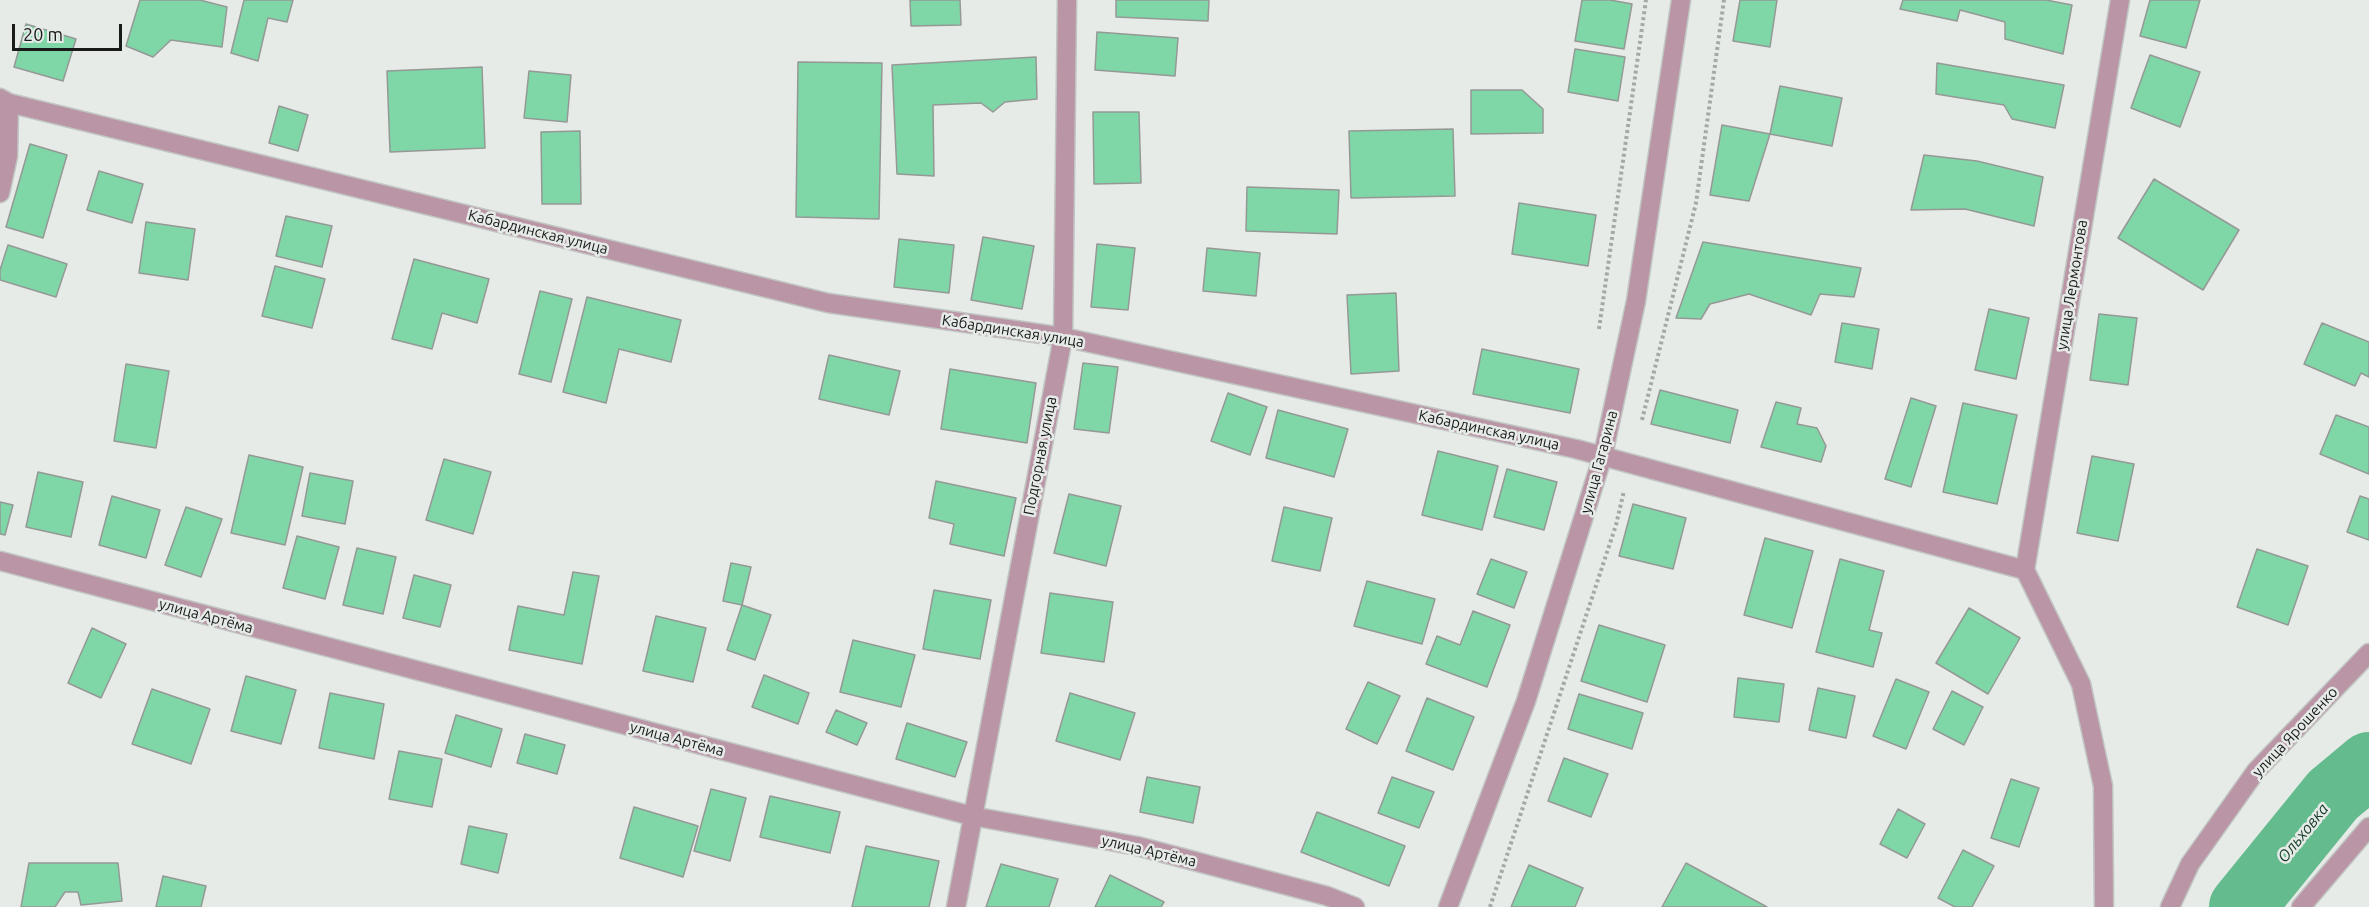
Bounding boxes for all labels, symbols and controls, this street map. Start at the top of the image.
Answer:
scale bar [15,12,124,50]
text: 20 m [23,24,63,44]
street label: Кабардинская улица [466,206,610,258]
street label: улица Лермонтова [2053,219,2091,351]
street label: Кабардинская улица [941,311,1085,351]
street label: Подгорная улица [1020,395,1060,517]
street label: Кабардинская улица [1417,406,1561,454]
street label: улица Гагарина [1577,408,1621,516]
street label: улица Артёма [157,595,255,637]
street label: улица Ярошенко [2249,683,2341,781]
street label: улица Артёма [628,718,726,760]
water label: Ольховка [2273,800,2333,866]
street label: улица Артёма [1100,831,1198,871]

